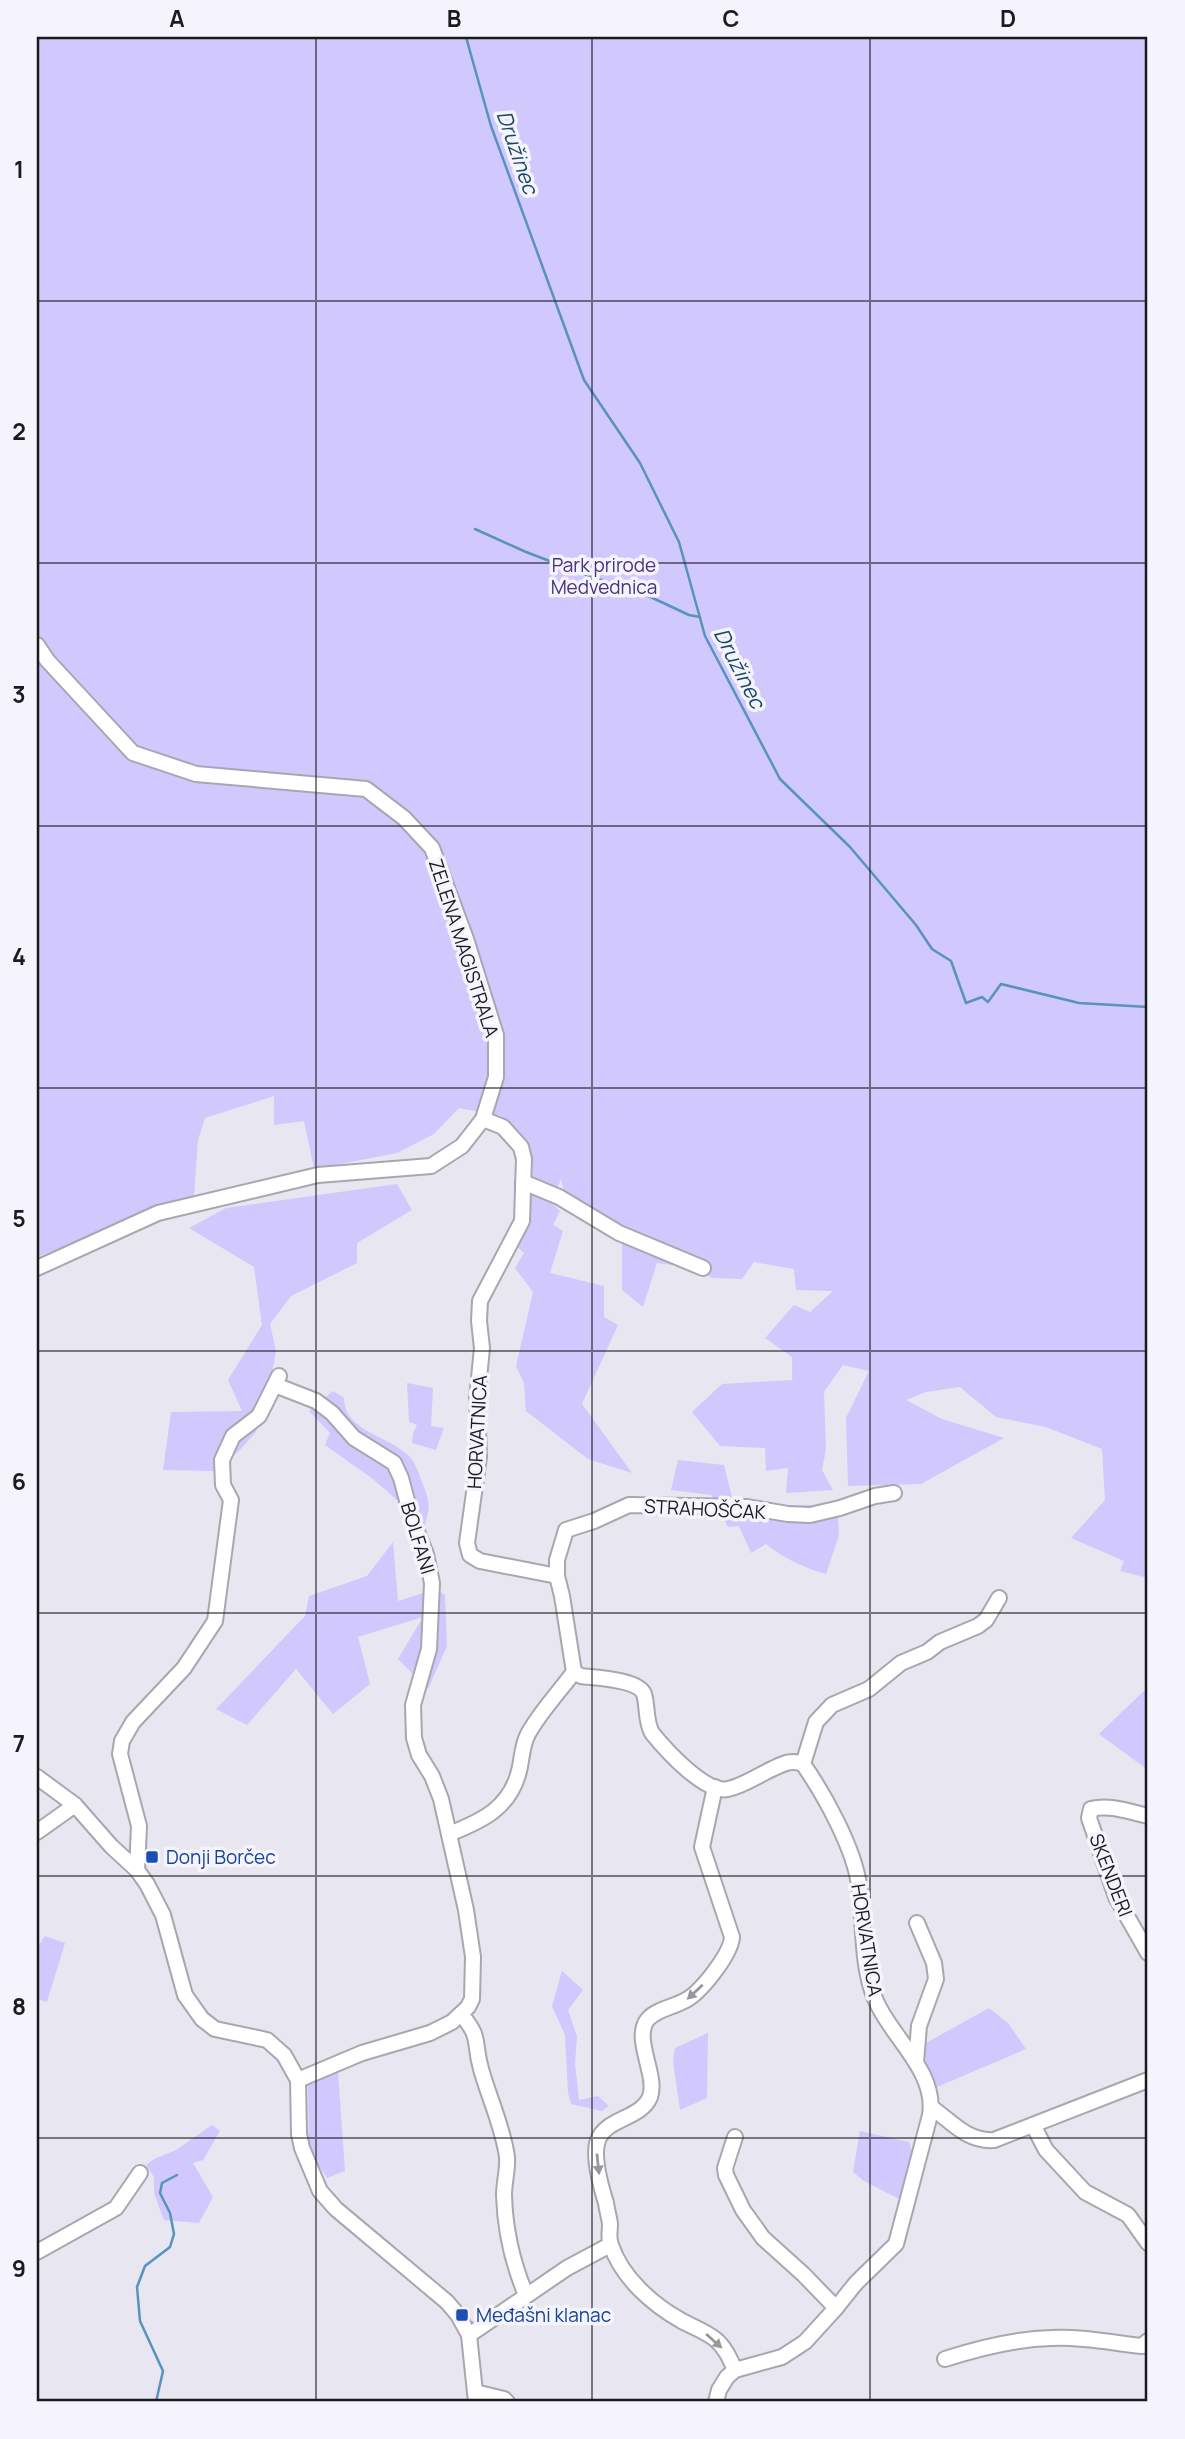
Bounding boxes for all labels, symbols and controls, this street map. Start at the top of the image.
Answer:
text: A [169,2,185,34]
text: B [447,2,461,34]
text: C [723,2,740,34]
text: D [1000,2,1016,34]
water label: Družinec [491,107,546,200]
text: 1 [14,153,24,185]
text: 2 [12,415,26,447]
park label: Park prirode Medvednica [551,552,657,600]
water label: Družinec [708,623,773,715]
text: 3 [12,678,26,710]
street label: ZELENA MAGISTRALA [423,855,505,1041]
text: 4 [12,940,26,972]
text: 5 [12,1202,26,1234]
street label: HORVATNICA [461,1374,493,1490]
text: 6 [12,1465,26,1497]
street label: STRAHOŠČAK [643,1493,767,1525]
street label: BOLFANI [395,1499,441,1577]
text: 7 [13,1727,25,1759]
street label: SKENDERI [1083,1830,1139,1920]
place label: Donji Borčec [166,1844,276,1870]
marker: Donji Borčec [144,1849,160,1865]
street label: HORVATNICA [845,1882,889,1998]
one-way arrow [687,1984,704,2000]
text: 8 [12,1990,26,2022]
one-way arrow [592,2153,603,2175]
text: 9 [12,2252,26,2284]
place label: Međašni klanac [476,2302,611,2328]
marker: Međašni klanac [454,2307,470,2323]
one-way arrow [705,2333,723,2349]

